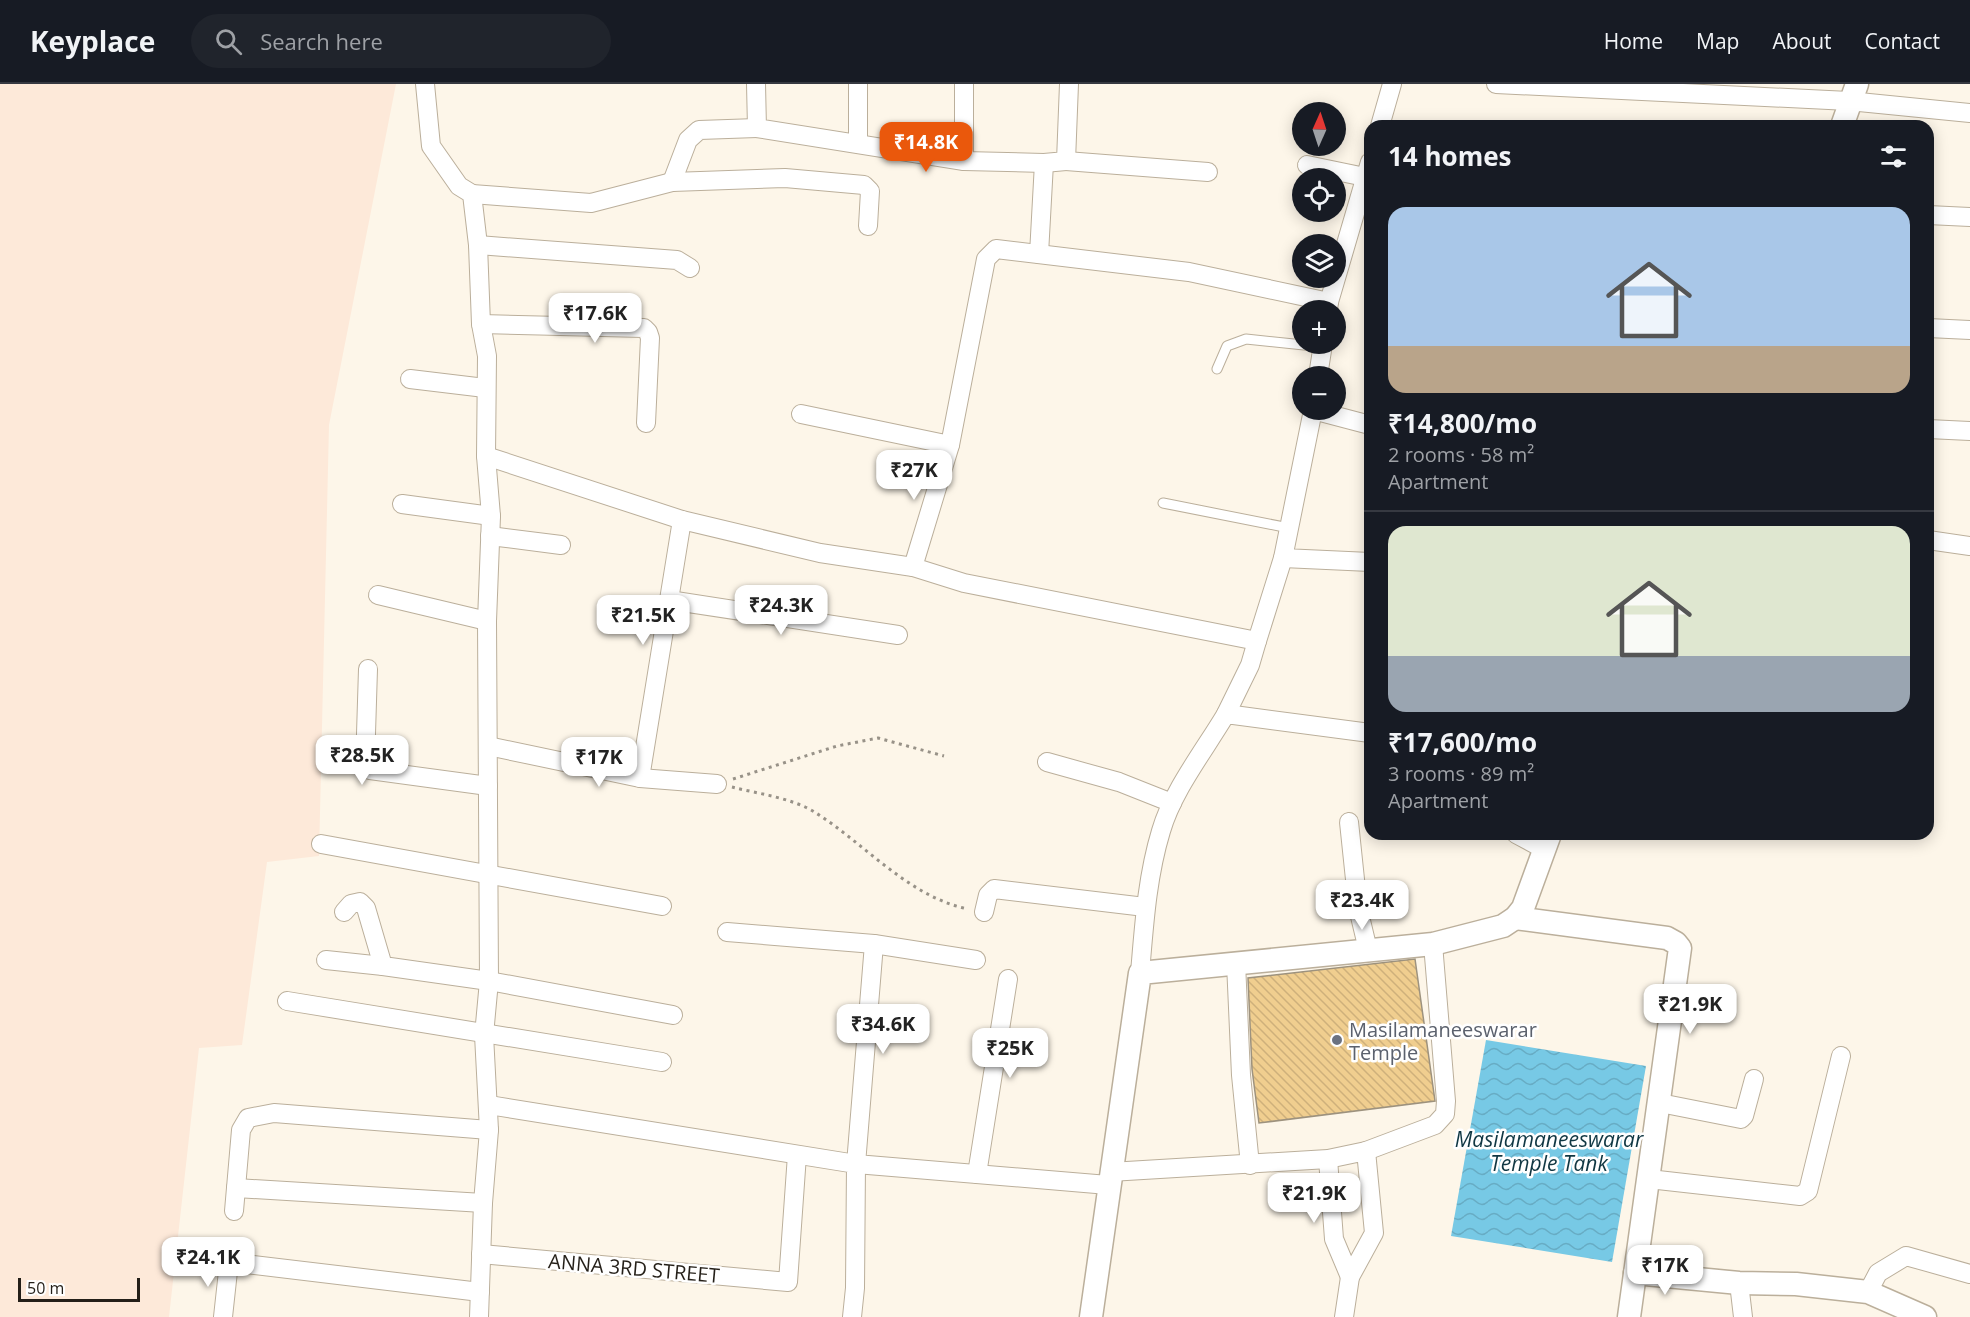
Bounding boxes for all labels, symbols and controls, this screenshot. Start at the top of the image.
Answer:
search box [191,14,611,68]
text: Keyplace [30,22,155,60]
icon: search [212,25,245,58]
text: Search here [260,26,383,56]
text: Home [1604,27,1663,55]
text: Map [1696,27,1739,55]
text: About [1772,27,1832,55]
text: Contact [1865,27,1940,55]
north arrow [1292,102,1346,156]
map controls [1292,102,1346,420]
pin: ₹14.8K [877,122,975,173]
text: ₹14.8K [894,128,958,155]
text: 14 homes [1388,138,1512,174]
icon: filters [1877,140,1910,173]
button: locate [1292,168,1346,222]
button: layers [1292,234,1346,288]
icon: home [1595,246,1703,354]
pin: ₹17.6K [546,293,644,344]
text: ₹17.6K [563,299,627,326]
button: + [1292,300,1346,354]
button: − [1292,366,1346,420]
text: ₹14,800/mo [1388,405,1537,441]
text: 2 rooms · 58 m² [1388,441,1534,468]
pin: ₹27K [878,450,950,501]
text: ₹27K [890,456,938,483]
text: Apartment [1388,468,1488,495]
icon: home [1595,565,1703,673]
pin: ₹24.3K [732,585,830,636]
text: ₹24.3K [749,591,813,618]
pin: ₹21.5K [594,595,692,646]
text: ₹21.5K [611,601,675,628]
text: ₹17,600/mo [1388,724,1537,760]
pin: ₹28.5K [313,735,411,786]
pin: ₹17K [563,737,635,788]
text: ₹28.5K [330,741,394,768]
text: ₹17K [575,743,623,770]
text: 3 rooms · 89 m² [1388,760,1534,787]
text: Apartment [1388,787,1488,814]
pin: ₹23.4K [1313,880,1411,931]
text: ₹23.4K [1330,886,1394,913]
pin: ₹21.9K [1641,984,1739,1035]
text: ₹21.9K [1658,990,1722,1017]
pin: ₹34.6K [834,1004,932,1055]
text: ₹34.6K [851,1010,915,1037]
place label: Masilamaneeswarar Temple [1349,1016,1537,1066]
pin: ₹25K [974,1028,1046,1079]
marker: Masilamaneeswarar Temple [1330,1033,1344,1047]
text: ₹25K [986,1034,1034,1061]
water label: Masilamaneeswarar Temple Tank [1455,1125,1644,1177]
pin: ₹21.9K [1265,1173,1363,1224]
text: ₹21.9K [1282,1179,1346,1206]
pin: ₹24.1K [159,1237,257,1288]
text: ₹24.1K [176,1243,240,1270]
pin: ₹17K [1629,1245,1701,1296]
street label: ANNA 3RD STREET [547,1247,721,1289]
text: ₹17K [1641,1251,1689,1278]
scale bar [18,1275,140,1302]
text: 50 m [27,1277,64,1299]

